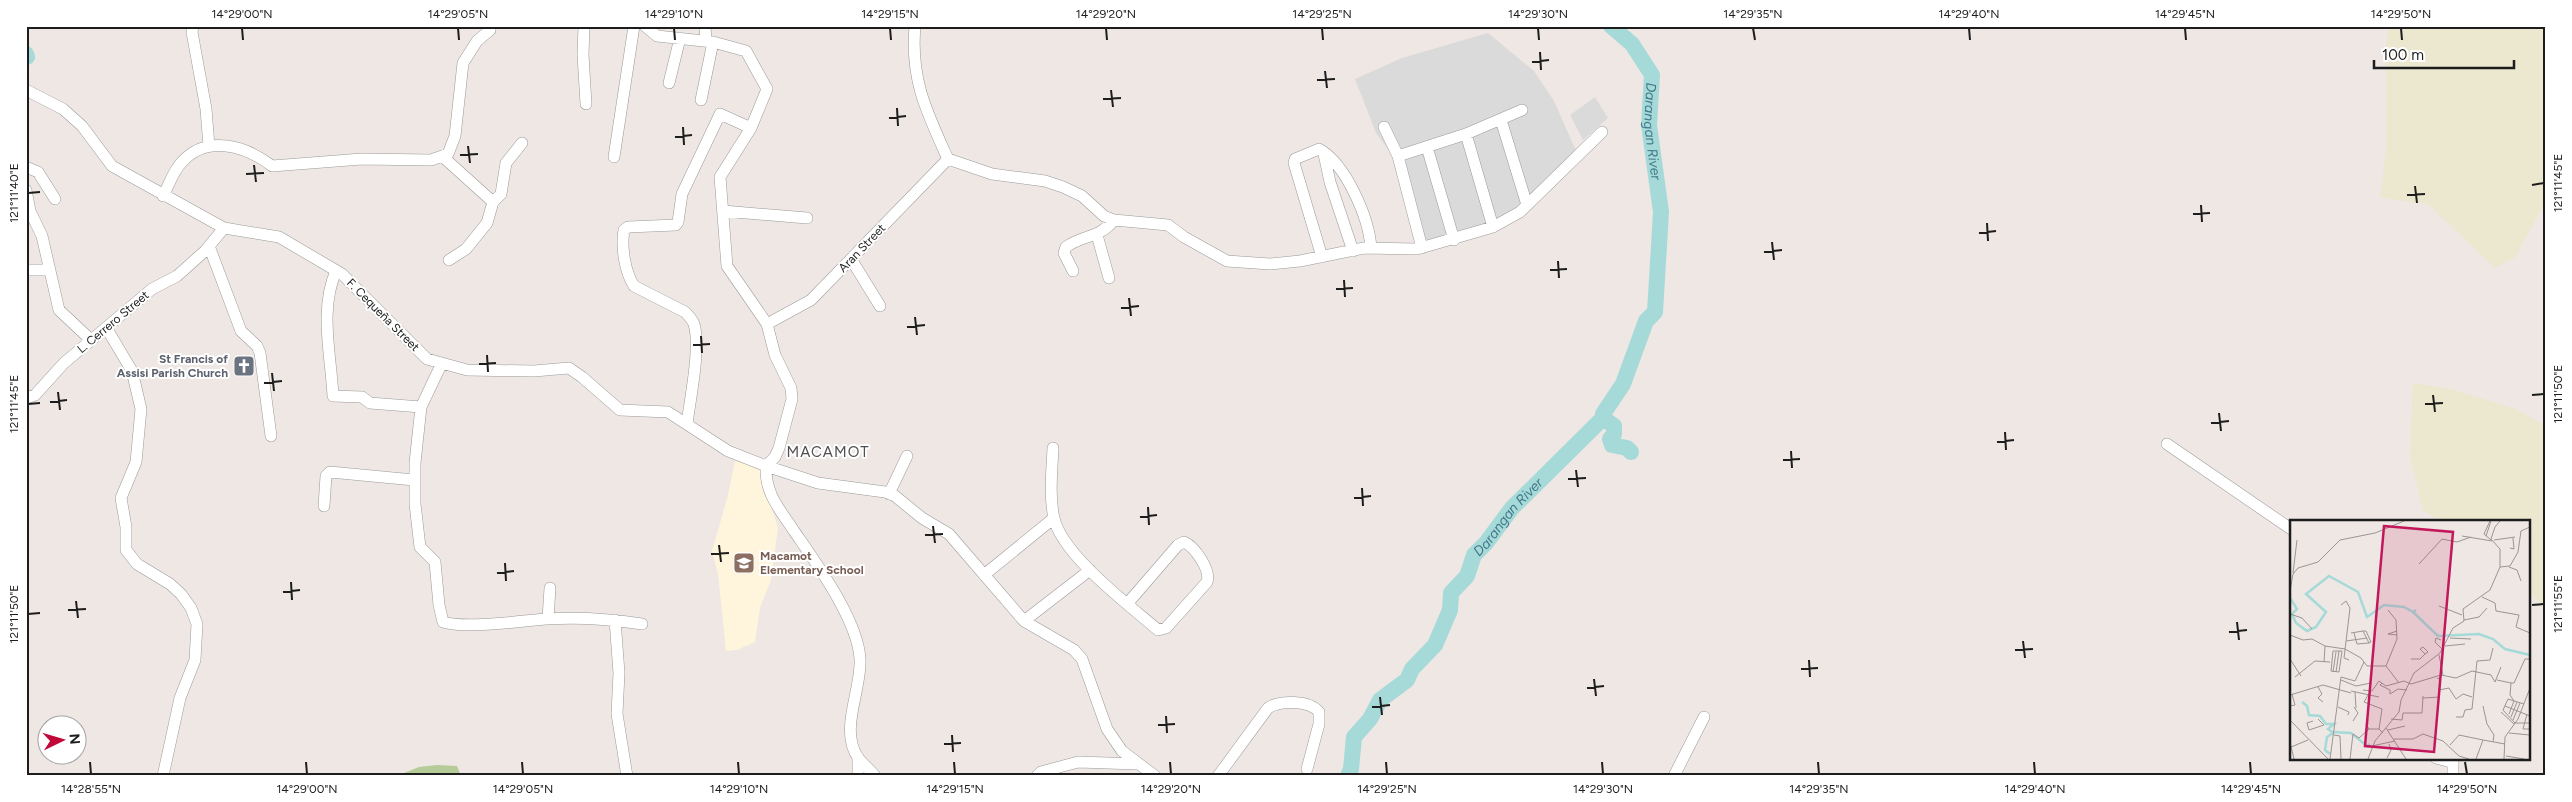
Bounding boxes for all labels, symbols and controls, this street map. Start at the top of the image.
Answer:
text: 14°29'00"N [211,7,273,21]
text: 14°29'05"N [428,7,488,21]
text: 14°29'10"N [645,7,703,21]
text: 14°29'15"N [861,7,919,21]
text: 14°29'20"N [1076,7,1136,21]
text: 14°29'25"N [1292,7,1352,21]
text: 14°29'30"N [1508,7,1568,21]
text: 14°29'35"N [1723,7,1783,21]
text: 14°29'40"N [1938,7,2000,21]
text: 14°29'45"N [2155,7,2215,21]
text: 14°29'50"N [2371,7,2431,21]
scale bar [2374,38,2514,70]
text: 100 m [2382,46,2424,64]
water label: Darangan River [1640,82,1665,182]
text: 121°11'45"E [2551,154,2565,212]
text: 121°11'40"E [7,163,21,223]
street label: Aran Street [836,221,889,275]
street label: F. Cequeña Street [344,276,422,354]
street label: L. Cerrero Street [74,288,152,356]
place label: St Francis of Assisi Parish Church [117,352,228,380]
church icon: St Francis of Assisi Parish Church [232,354,256,378]
text: 121°11'50"E [2551,365,2565,423]
text: 121°11'45"E [7,375,21,433]
district label: MACAMOT [787,443,869,461]
water label: Darangan River [1470,474,1547,560]
inset map [2290,520,2530,760]
place label: Macamot Elementary School [760,549,864,577]
school or university icon: Macamot Elementary School [732,551,756,575]
text: 121°11'55"E [2551,575,2565,633]
text: 121°11'50"E [7,585,21,643]
north arrow [38,714,88,764]
text: N [66,733,83,745]
text: 14°28'55"N [61,782,121,796]
text: 14°29'00"N [276,782,338,796]
text: 14°29'05"N [493,782,553,796]
text: 14°29'10"N [710,782,768,796]
text: 14°29'15"N [926,782,984,796]
text: 14°29'20"N [1141,782,1201,796]
text: 14°29'25"N [1357,782,1417,796]
text: 14°29'30"N [1573,782,1633,796]
text: 14°29'35"N [1789,782,1849,796]
text: 14°29'40"N [2004,782,2066,796]
text: 14°29'45"N [2221,782,2281,796]
text: 14°29'50"N [2437,782,2497,796]

